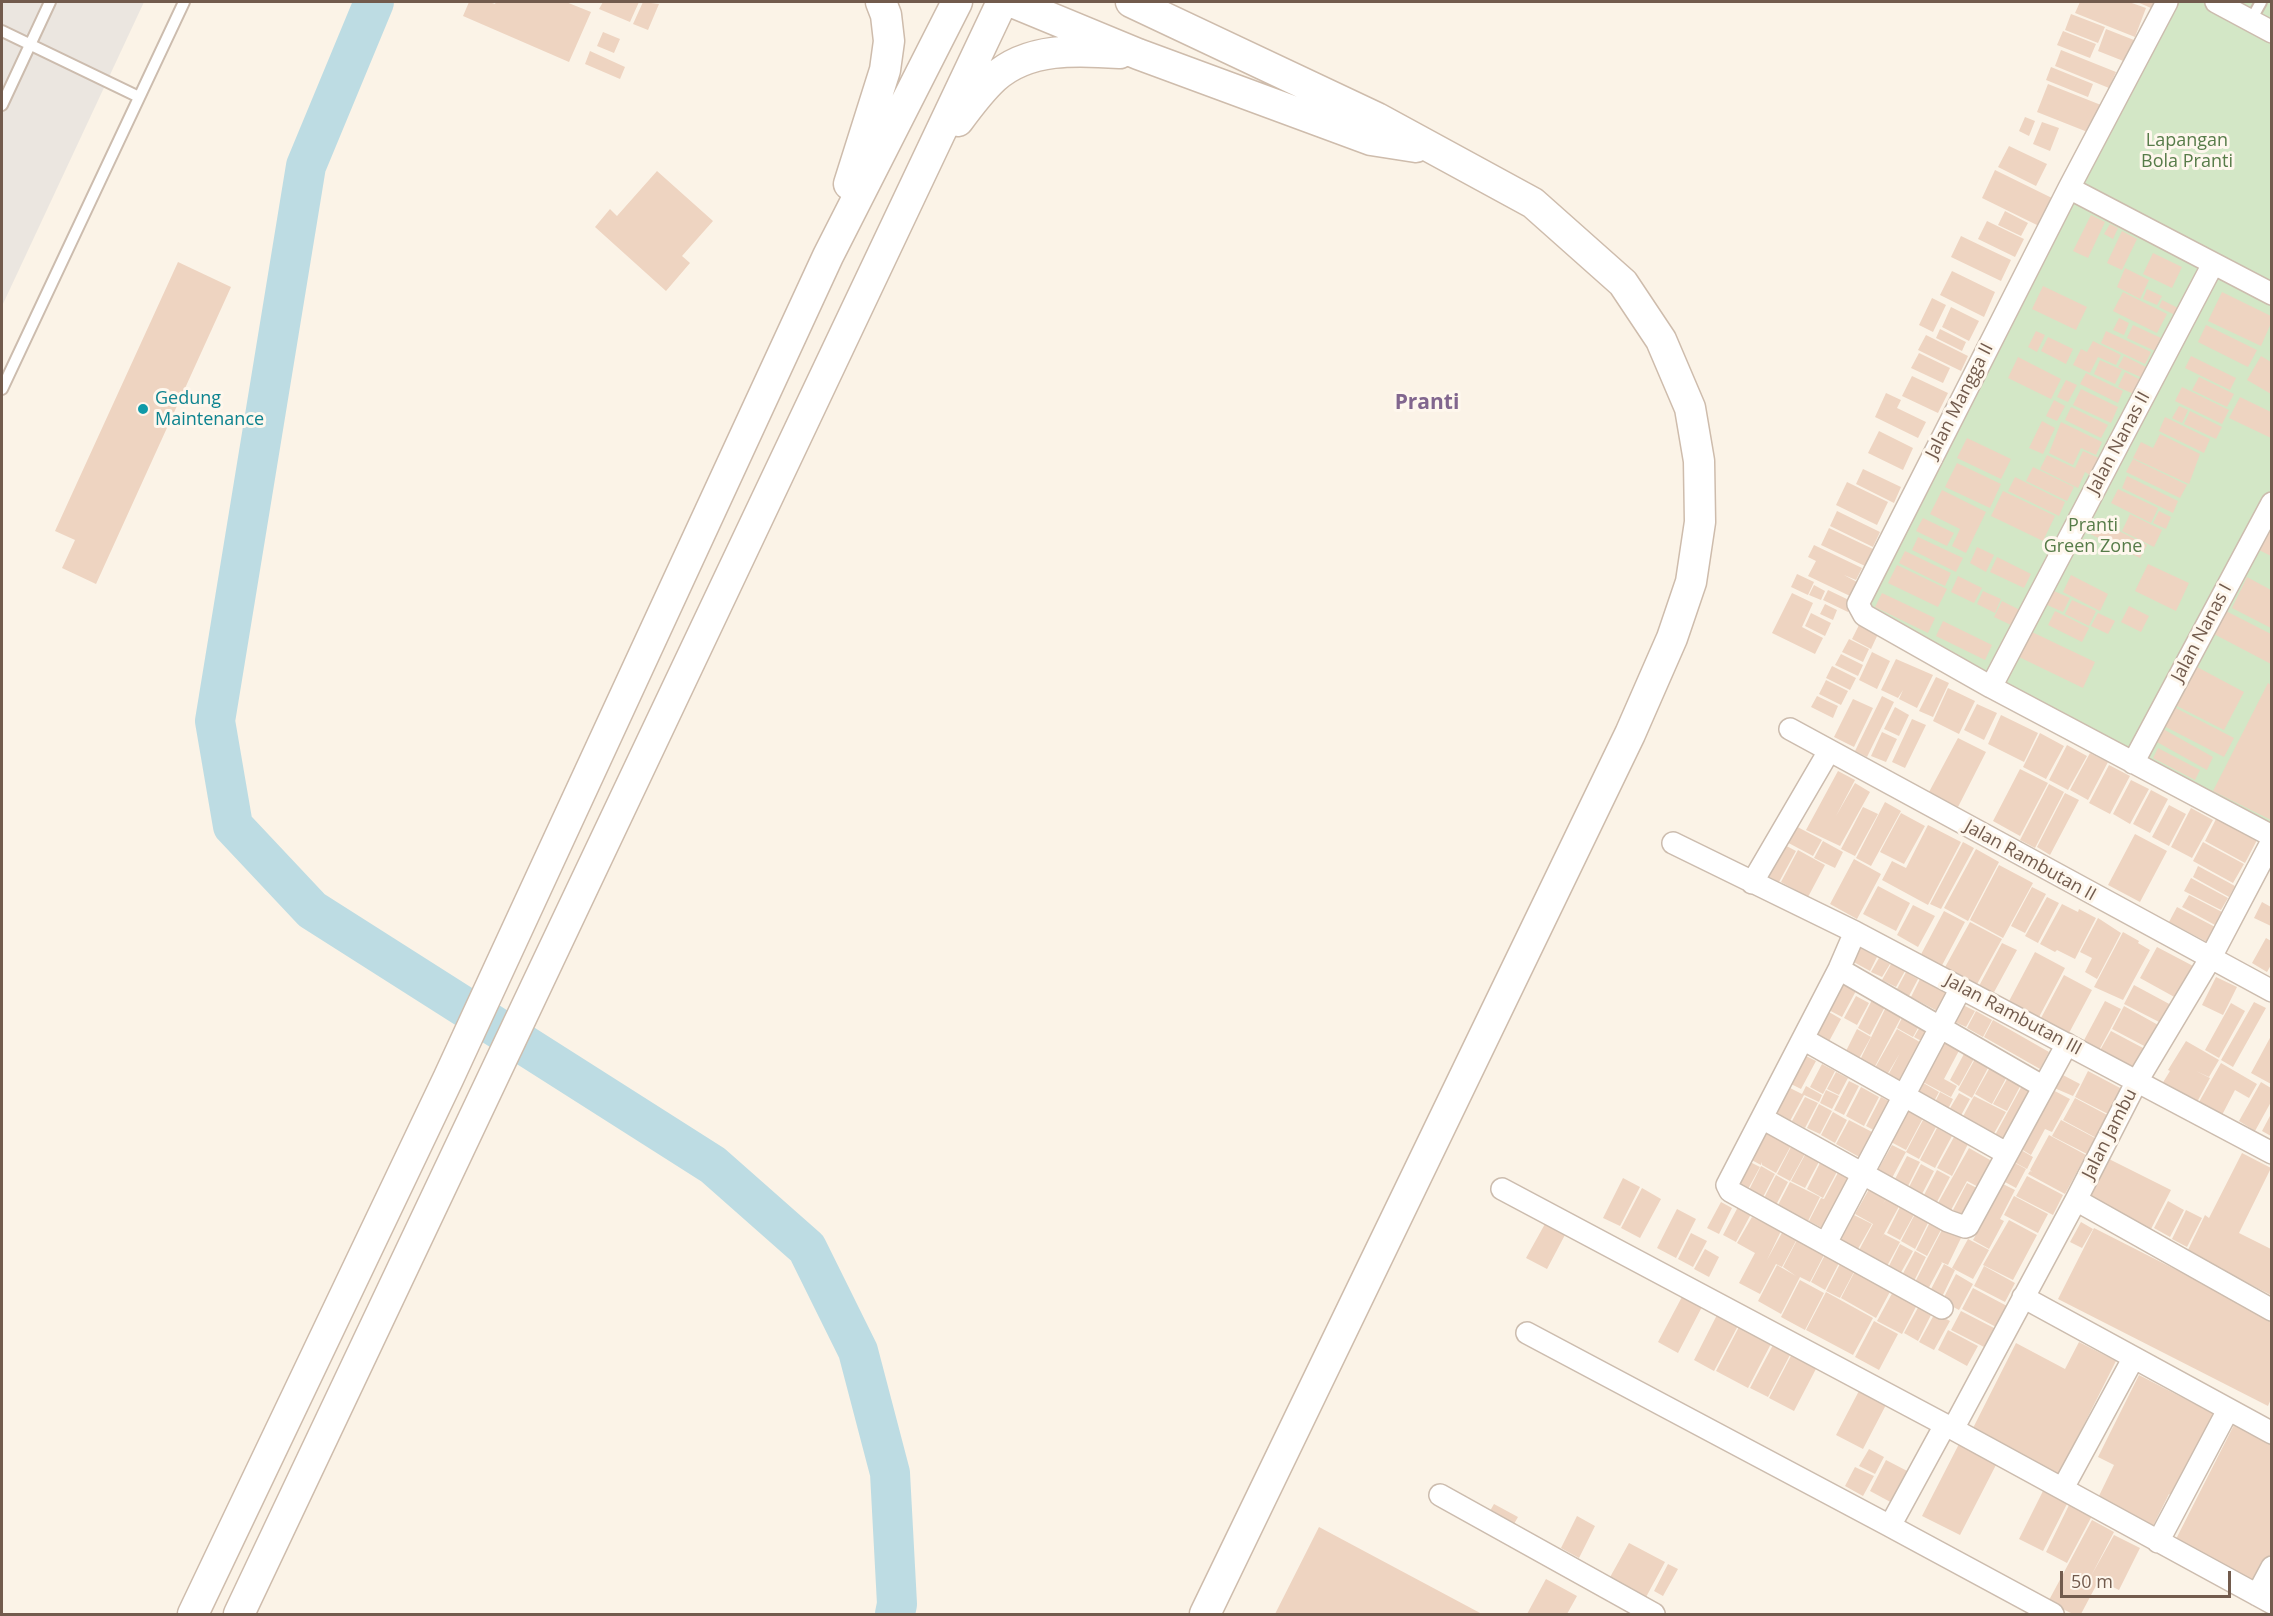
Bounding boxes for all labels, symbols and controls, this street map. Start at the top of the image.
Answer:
park label: Lapangan Bola Pranti [2141,130,2233,172]
street label: Jalan Mangga II [1922,340,1998,462]
place label: Gedung Maintenance [155,388,264,430]
street label: Jalan Nanas II [2083,388,2155,498]
district label: Pranti [1395,390,1459,416]
marker: Gedung Maintenance [136,402,150,416]
park label: Pranti Green Zone [2044,515,2142,558]
street label: Jalan Nanas I [2167,580,2237,686]
street label: Jalan Rambutan II [1960,816,2100,906]
street label: Jalan Rambutan III [1941,970,2085,1060]
street label: Jalan Jambu [2078,1085,2142,1183]
scale bar [2063,1559,2234,1597]
text: 50 m [2071,1569,2113,1593]

